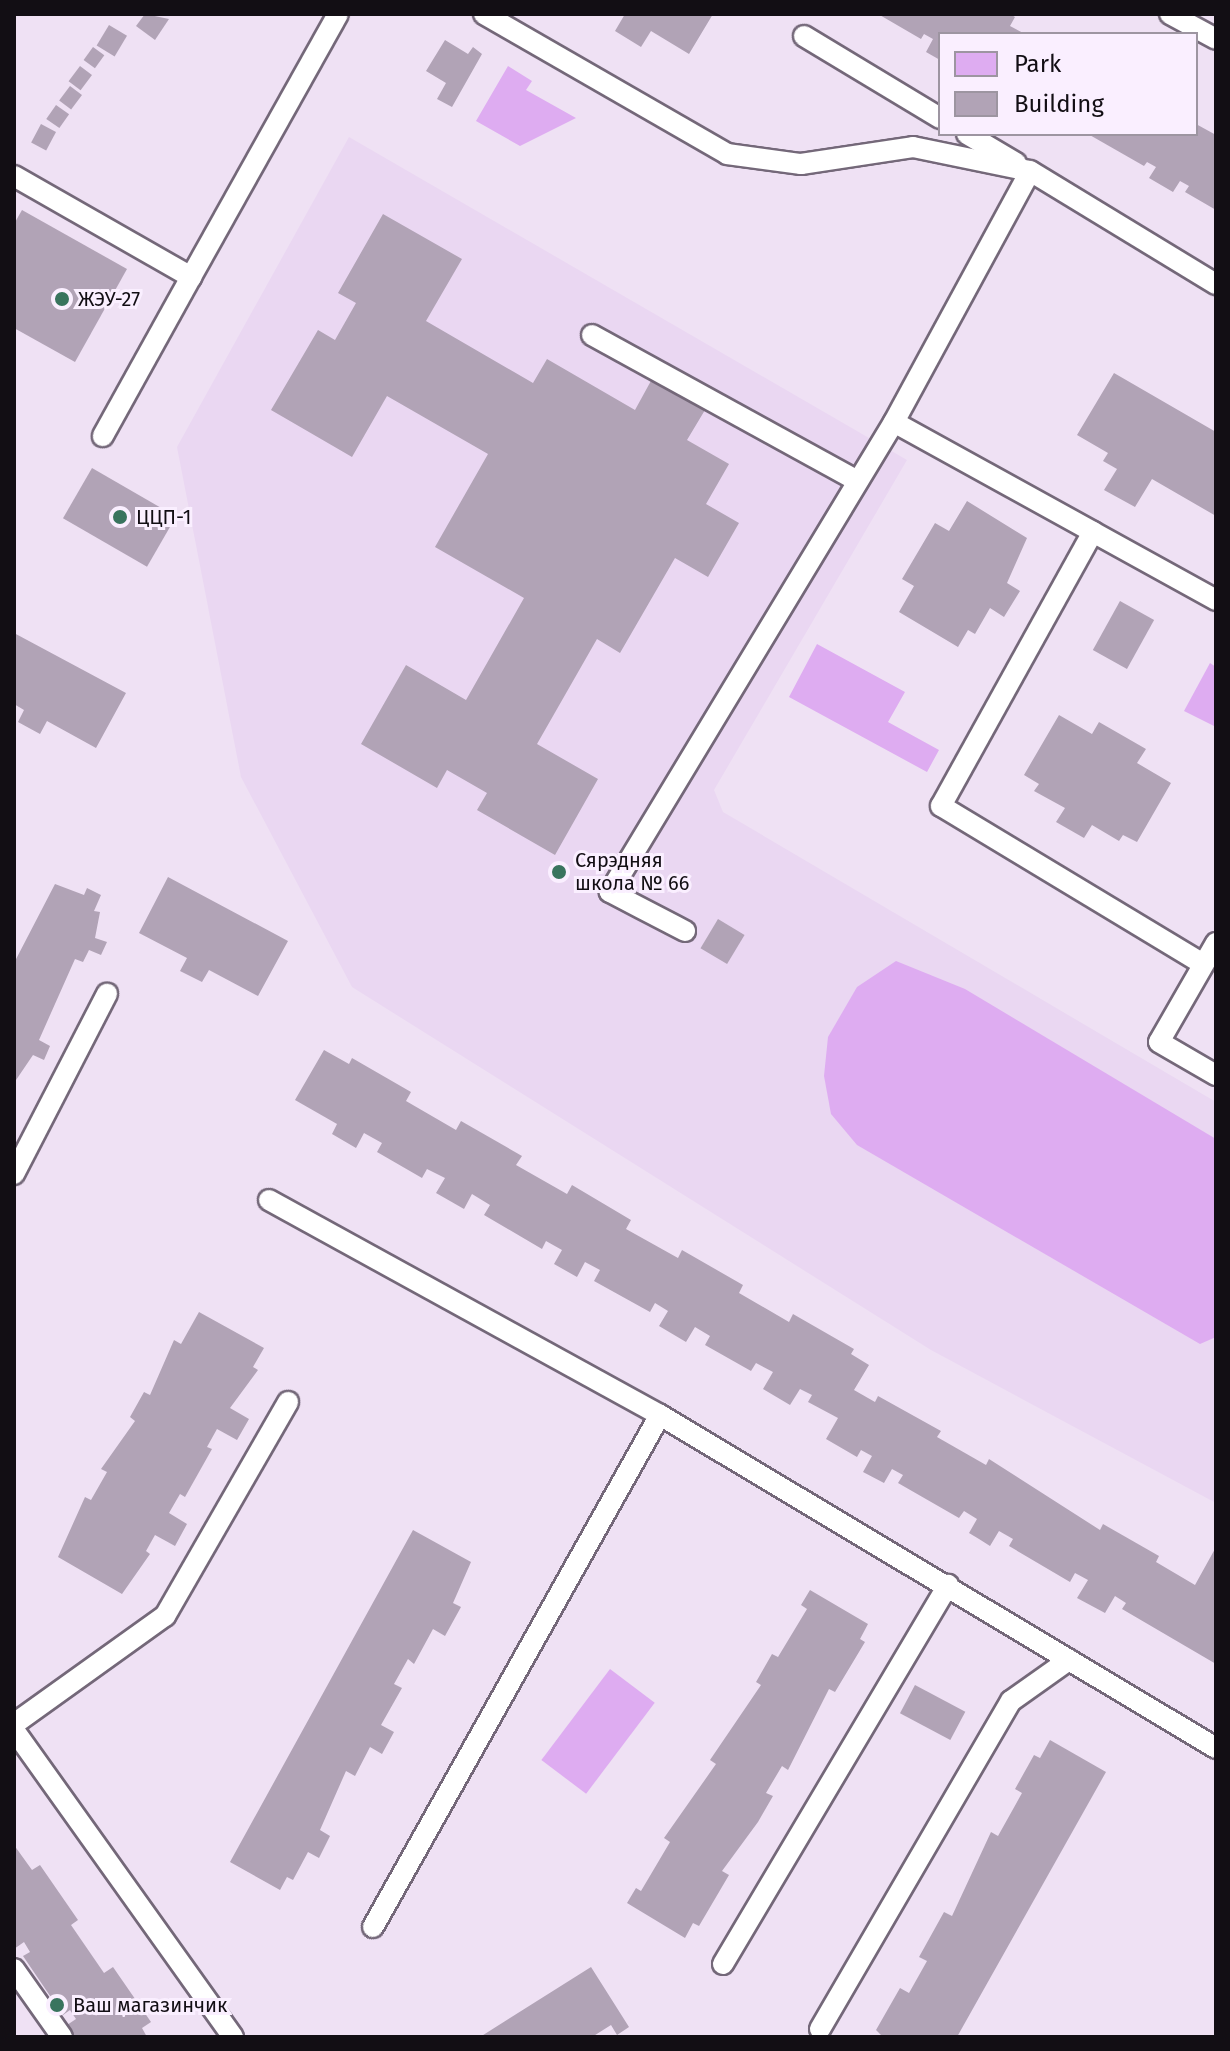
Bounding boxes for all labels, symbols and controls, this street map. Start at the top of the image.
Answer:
legend [938,32,1198,136]
text: Park [1014,50,1061,78]
text: Building [1014,90,1104,118]
place label: ЖЭУ-27 [78,287,140,311]
marker: ЖЭУ-27 [53,290,71,308]
place label: ЦЦП-1 [136,505,191,529]
marker: ЦЦП-1 [111,508,129,526]
place label: Сярэдняя школа № 66 [575,848,689,895]
marker: Сярэдняя школа № 66 [550,863,568,881]
place label: Ваш магазинчик [73,1993,227,2017]
marker: Ваш магазинчик [48,1996,66,2014]

